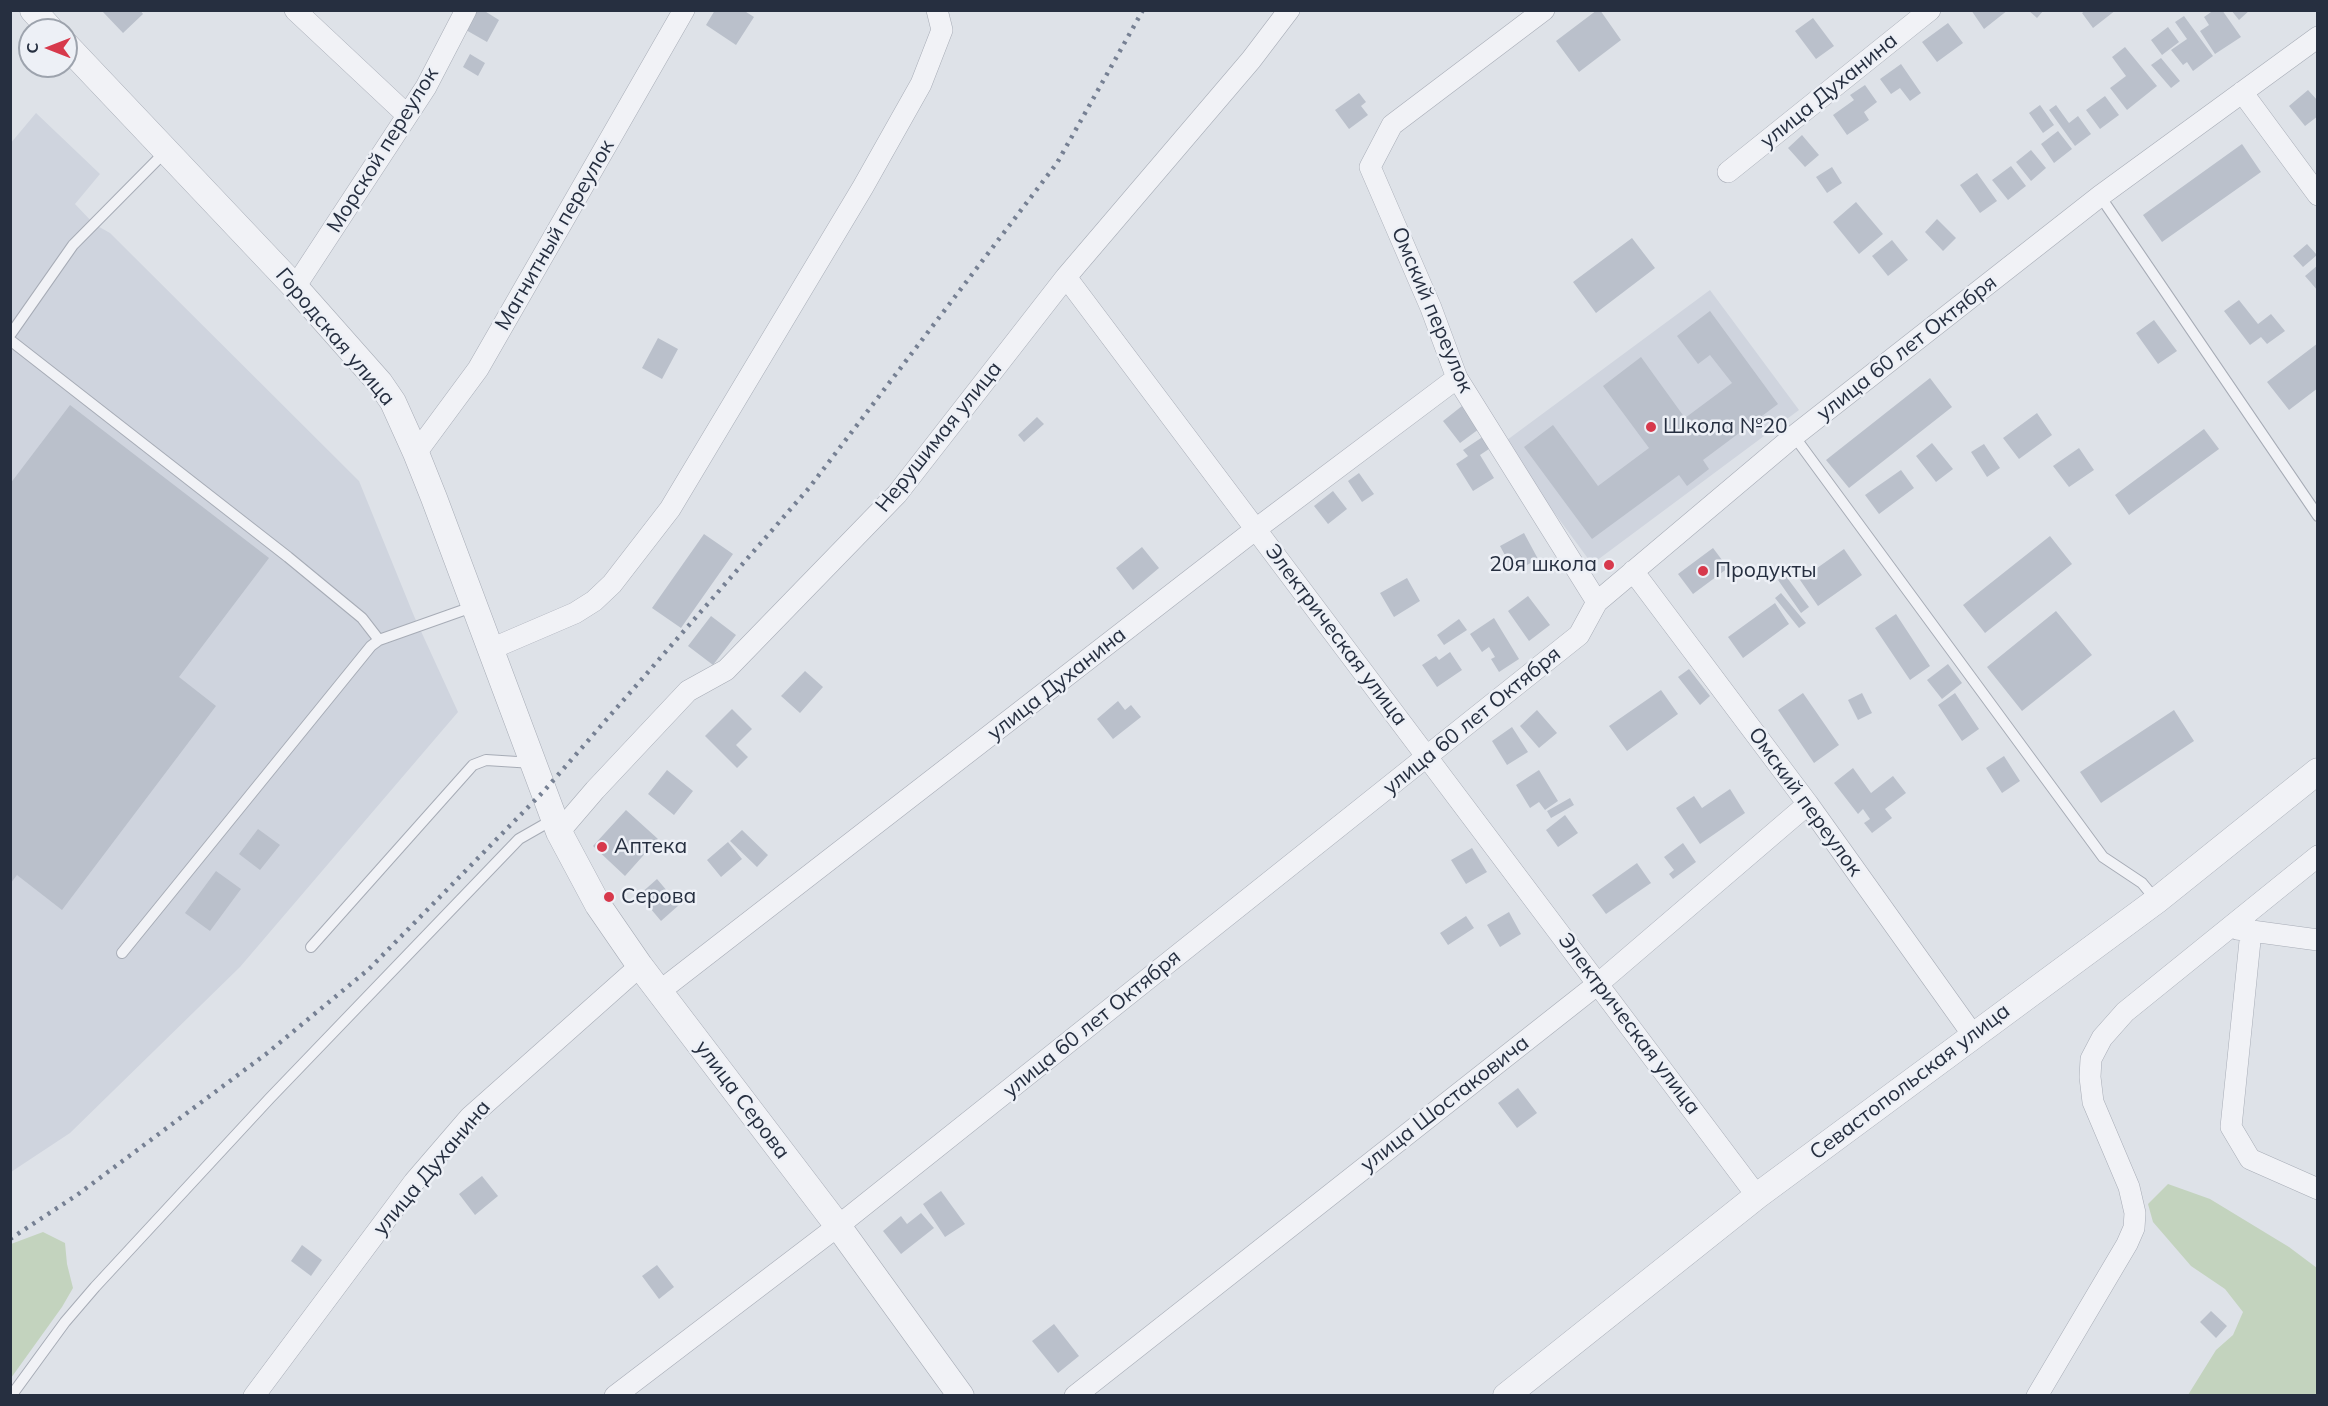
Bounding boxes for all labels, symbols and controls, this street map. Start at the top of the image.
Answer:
north arrow [18,18,78,78]
street label: улица Духанина [1755,28,1903,154]
text: С [22,43,42,53]
street label: Морской переулок [322,63,444,237]
street label: Магнитный переулок [490,135,620,335]
street label: Омский переулок [1386,223,1478,397]
street label: Городская улица [270,263,400,411]
street label: улица 60 лет Октября [1812,270,2002,426]
street label: Нерушимая улица [871,357,1007,517]
place label: Школа №20 [1663,414,1788,440]
marker: Школа №20 [1644,420,1658,434]
street label: Электрическая улица [1260,539,1412,731]
place label: 20я школа [1489,552,1597,578]
marker: 20я школа [1602,558,1616,572]
place label: Продукты [1715,558,1817,584]
marker: Продукты [1696,564,1710,578]
street label: улица Духанина [983,622,1131,746]
street label: улица 60 лет Октября [1378,642,1566,800]
street label: Омский переулок [1743,723,1867,881]
place label: Аптека [614,834,687,860]
marker: Аптека [595,840,609,854]
place label: Серова [621,884,696,910]
marker: Серова [602,890,616,904]
street label: Электрическая улица [1553,928,1705,1120]
street label: улица 60 лет Октября [998,945,1186,1103]
street label: Севастопольская улица [1805,999,2015,1165]
street label: улица Шостаковича [1356,1030,1534,1178]
street label: улица Серова [689,1036,795,1164]
street label: улица Духанина [368,1095,496,1241]

